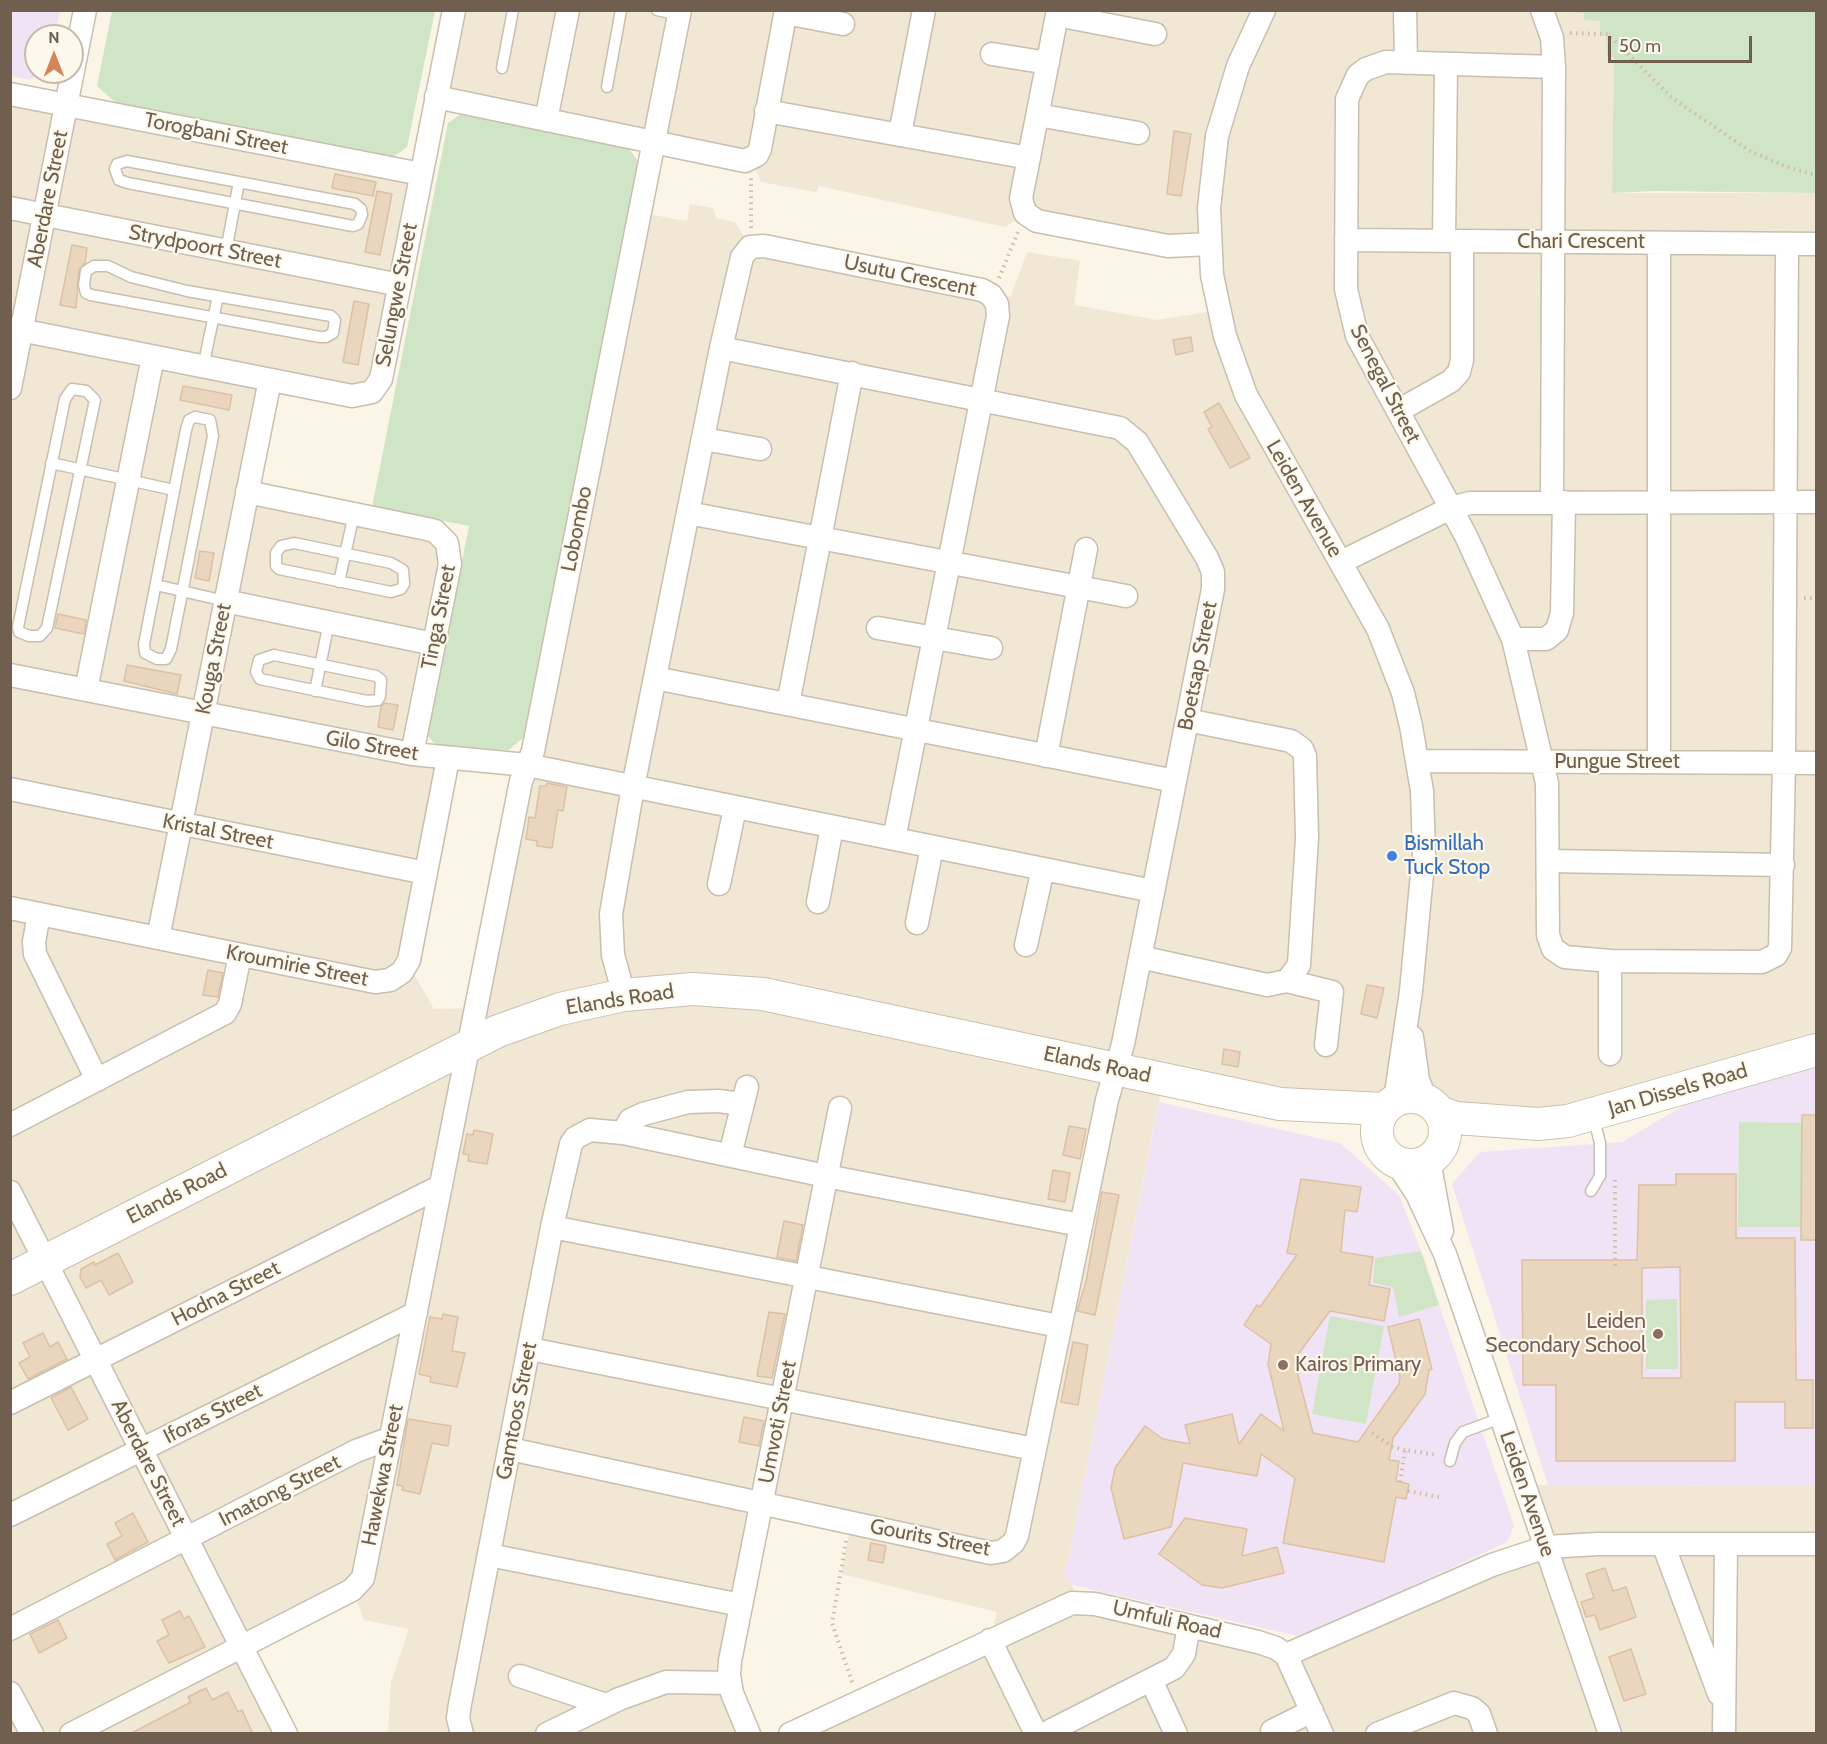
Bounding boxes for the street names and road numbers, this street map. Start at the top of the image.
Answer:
street label: Torogbani Street [142,108,290,160]
street label: Aberdare Street [22,128,74,270]
street label: Strydpoort Street [127,220,283,274]
street label: Selungwe Street [371,221,423,369]
street label: Chari Crescent [1517,229,1645,255]
street label: Usutu Crescent [841,250,979,302]
street label: Senegal Street [1344,320,1426,448]
street label: Leiden Avenue [1260,436,1348,562]
street label: Lobombo [556,484,598,574]
street label: Tinga Street [416,562,462,672]
street label: Boetsap Street [1173,599,1223,733]
street label: Kouga Street [191,601,237,717]
street label: Gilo Street [324,725,420,767]
street label: Pungue Street [1554,749,1680,775]
street label: Kristal Street [160,809,276,855]
street label: Kroumirie Street [224,940,370,992]
street label: Elands Road [564,979,676,1021]
street label: Elands Road [1041,1041,1153,1089]
street label: Jan Dissels Road [1606,1058,1750,1122]
street label: Elands Road [123,1158,231,1230]
street label: Hodna Street [168,1256,284,1332]
street label: Gamtoos Street [491,1340,543,1482]
street label: Umvoti Street [754,1358,802,1486]
street label: Iforas Street [159,1378,267,1450]
street label: Aberdare Street [105,1395,191,1531]
street label: Hawekwa Street [357,1402,409,1548]
street label: Leiden Avenue [1494,1428,1560,1560]
street label: Imatong Street [215,1450,345,1532]
street label: Gourits Street [868,1514,992,1562]
street label: Umfuli Road [1110,1595,1224,1645]

